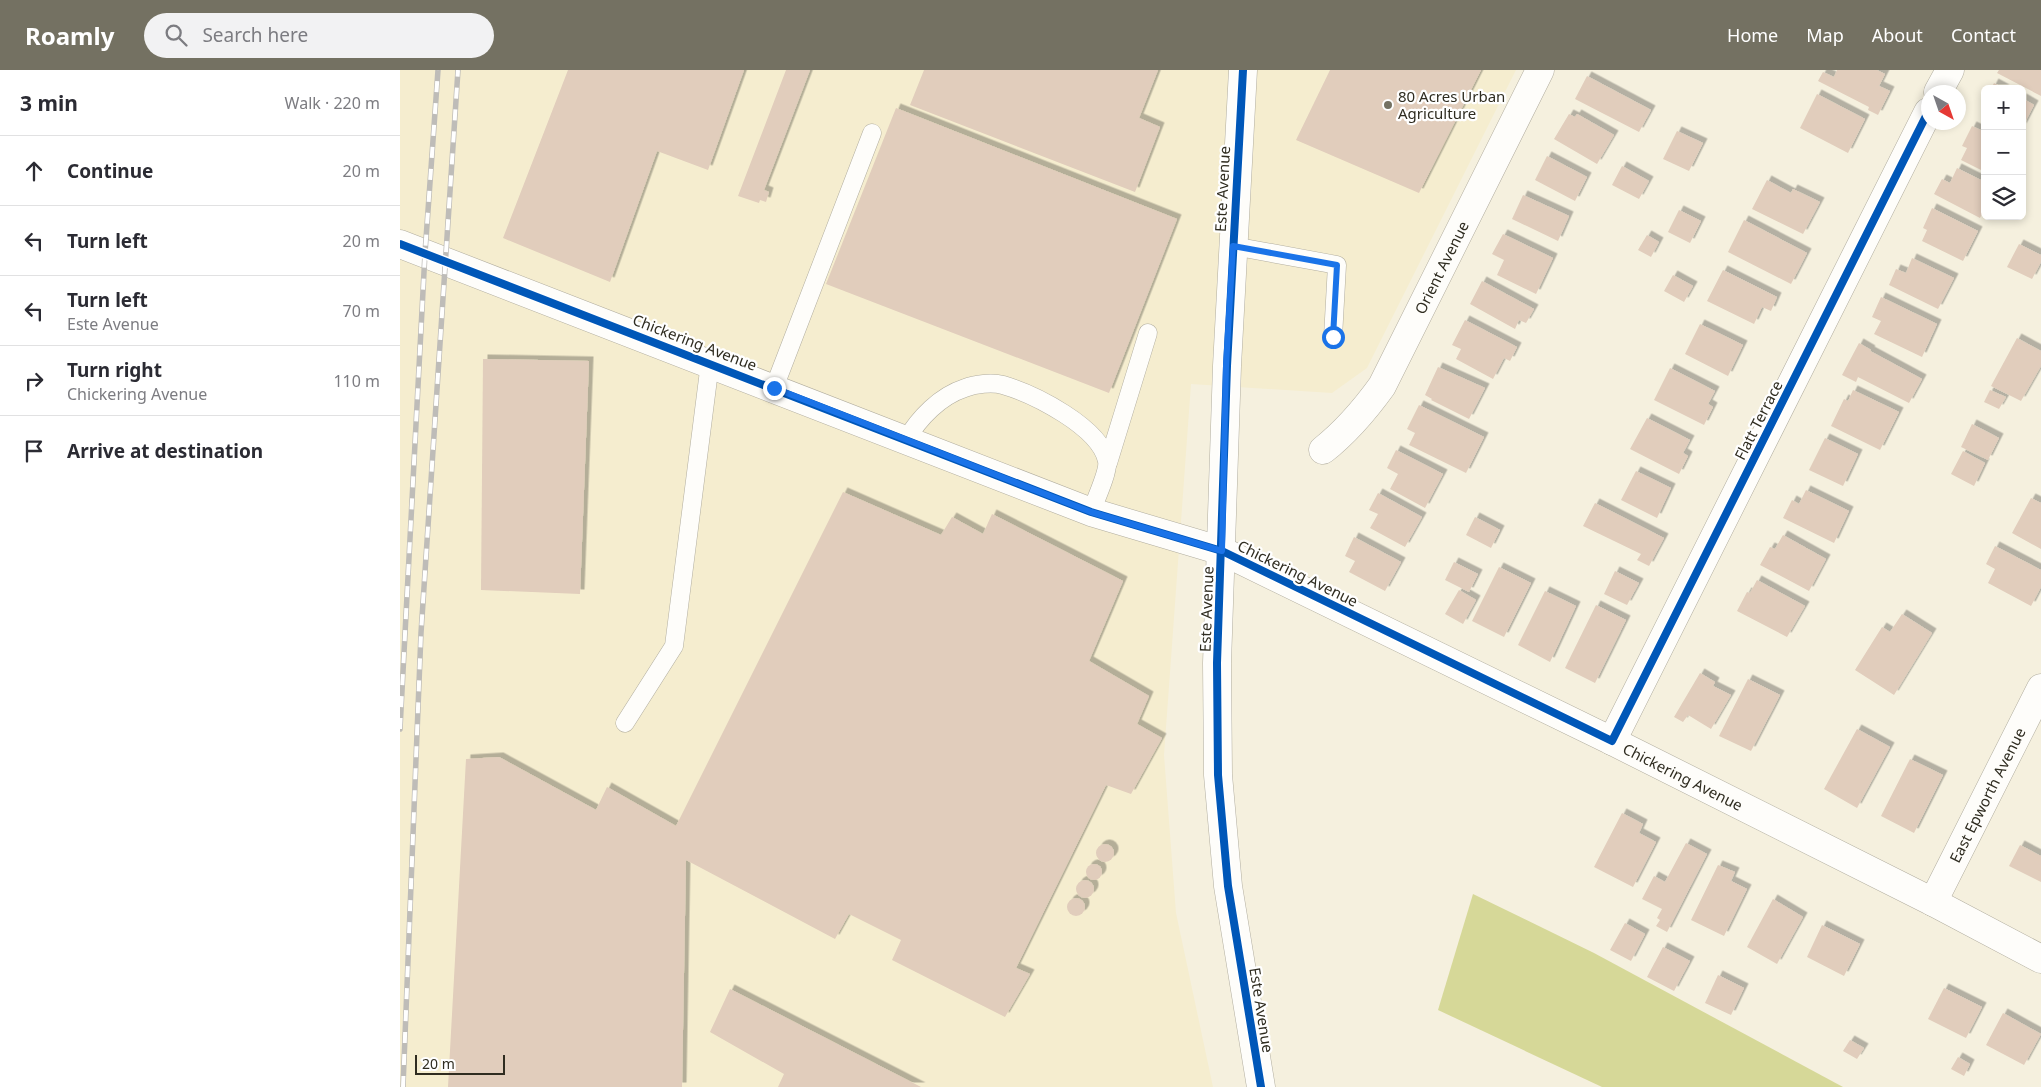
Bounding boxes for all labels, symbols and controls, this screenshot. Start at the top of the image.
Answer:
search box [144,13,494,58]
text: Roamly [25,19,114,52]
icon: search [162,21,190,49]
text: Search here [202,22,308,48]
text: Home [1727,23,1778,47]
text: Map [1806,23,1844,47]
text: About [1872,23,1923,47]
text: Contact [1951,23,2016,47]
north arrow [1921,85,1966,130]
map controls [1981,85,2026,220]
button: + [1981,85,2026,130]
place label: 80 Acres Urban Agriculture [1398,86,1505,123]
text: 3 min [20,89,78,117]
text: Walk · 220 m [285,92,380,114]
marker: 80 Acres Urban Agriculture [1382,99,1394,111]
button: − [1981,130,2026,175]
street label: Este Avenue [1210,146,1234,232]
icon: ahead [20,157,48,185]
text: Continue [67,158,153,184]
text: 20 m [343,160,380,182]
button: layers [1981,175,2026,220]
street label: Orient Avenue [1410,217,1473,317]
icon: left [20,227,48,255]
text: Turn left [67,228,148,254]
text: 20 m [343,230,380,252]
text: Turn left [67,287,148,313]
icon: left [20,297,48,325]
text: 70 m [343,300,380,322]
street label: Chickering Avenue [630,309,760,375]
text: Este Avenue [67,313,159,335]
route start [1322,326,1345,349]
text: Turn right [67,357,162,383]
icon: right [20,367,48,395]
text: 110 m [333,370,380,392]
route end [763,377,786,400]
street label: Flatt Terrace [1729,377,1787,463]
text: Chickering Avenue [67,383,207,405]
icon: arrive [20,437,48,465]
text: Arrive at destination [67,438,263,464]
street label: Chickering Avenue [1235,535,1361,611]
street label: Este Avenue [1195,566,1217,652]
street label: East Epworth Avenue [1945,724,2030,866]
street label: Chickering Avenue [1620,738,1746,815]
street label: Este Avenue [1245,966,1279,1054]
scale bar [415,1052,505,1075]
text: 20 m [422,1054,455,1073]

